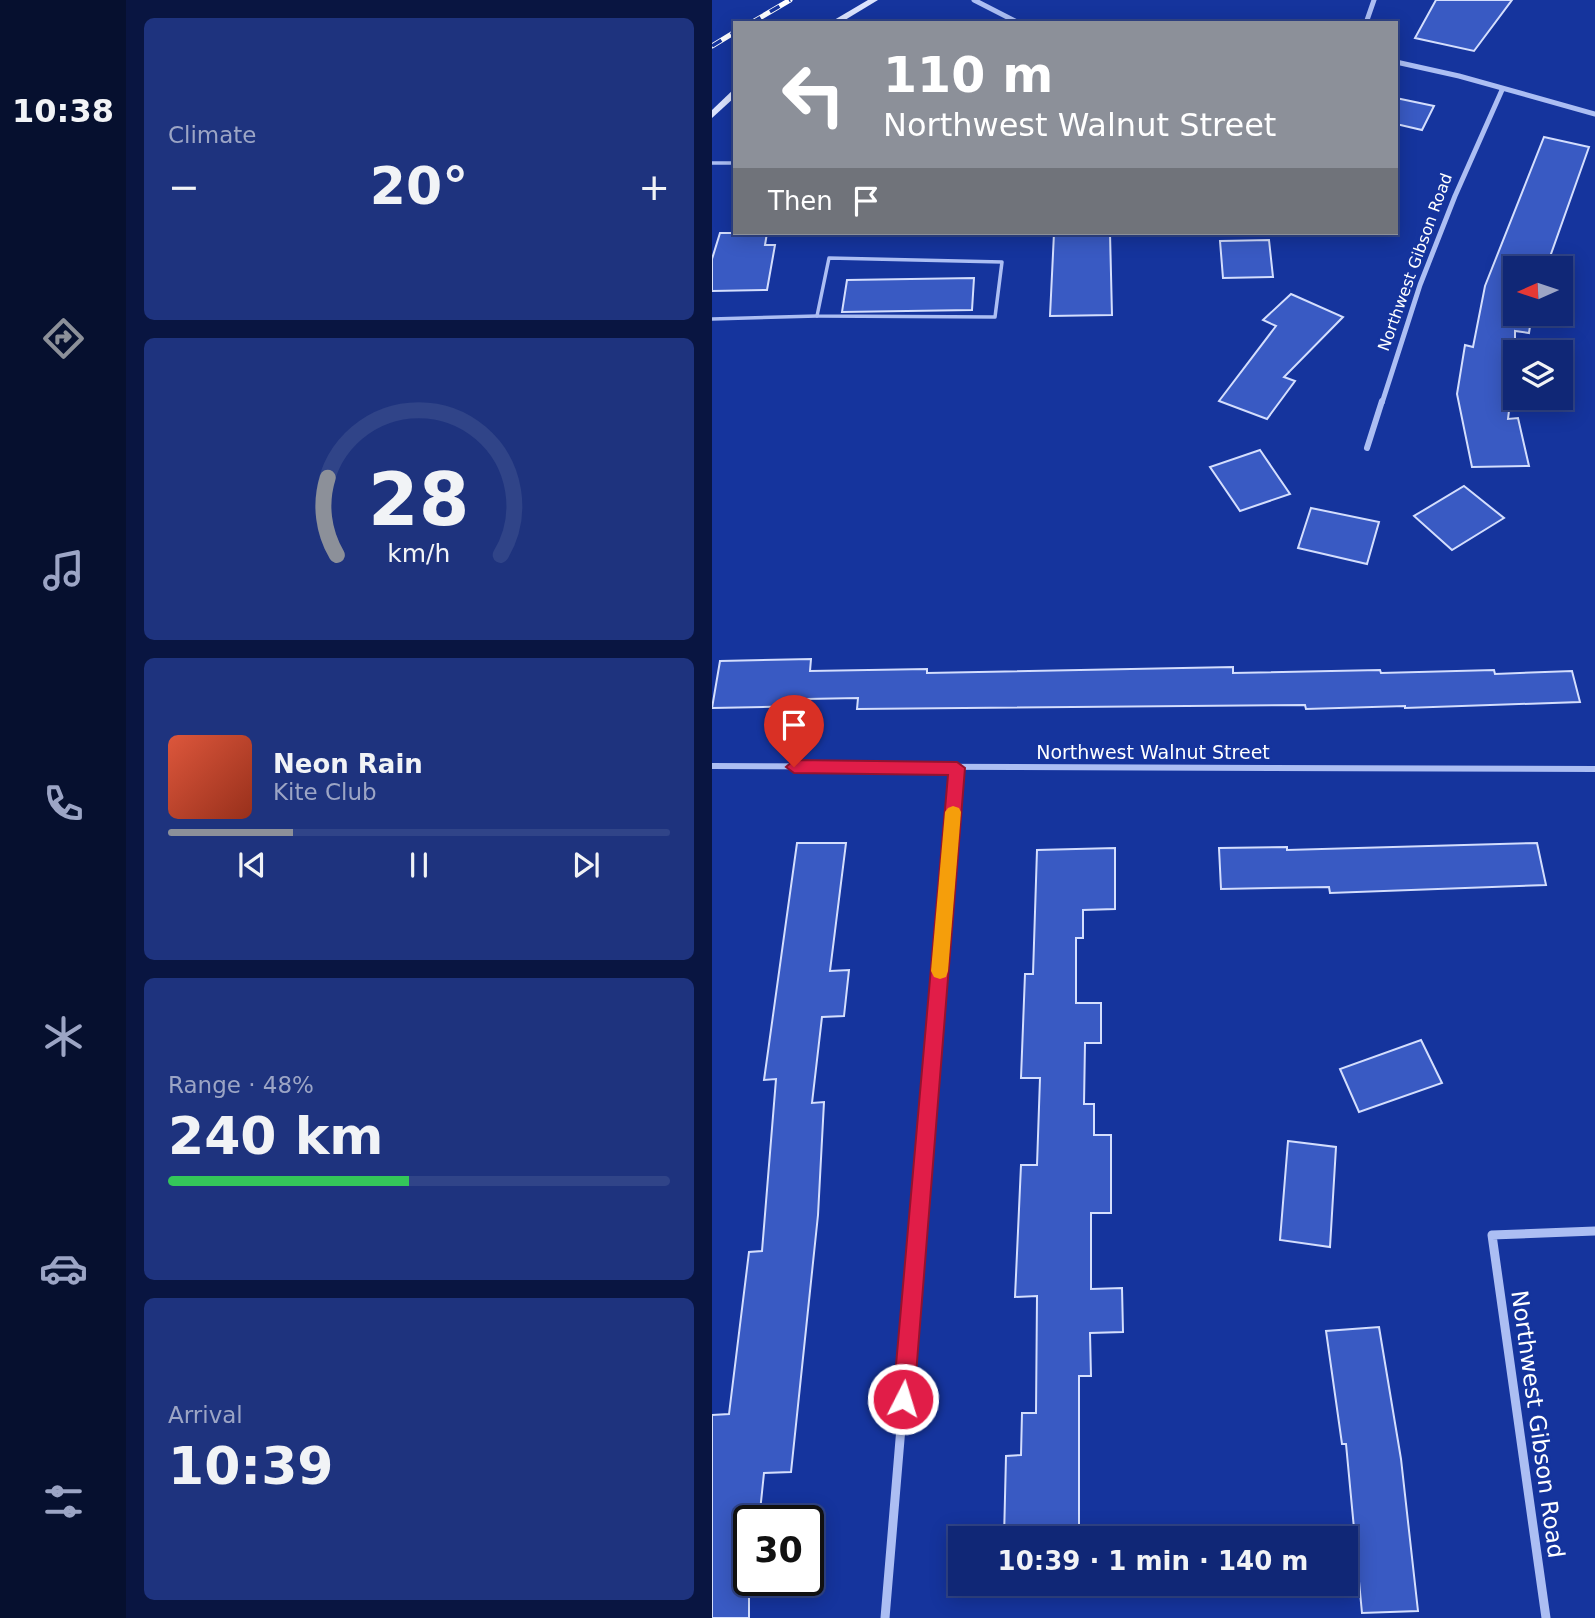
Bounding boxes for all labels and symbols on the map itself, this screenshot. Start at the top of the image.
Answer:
street label: Northwest Gibson Road [1374,170,1456,354]
north arrow [1503,256,1573,326]
pin [764,695,824,767]
street label: Northwest Walnut Street [1036,741,1270,763]
street label: Northwest Gibson Road [1506,1288,1570,1560]
position arrow [866,1362,940,1436]
speed limit sign: 30 [733,1505,824,1596]

